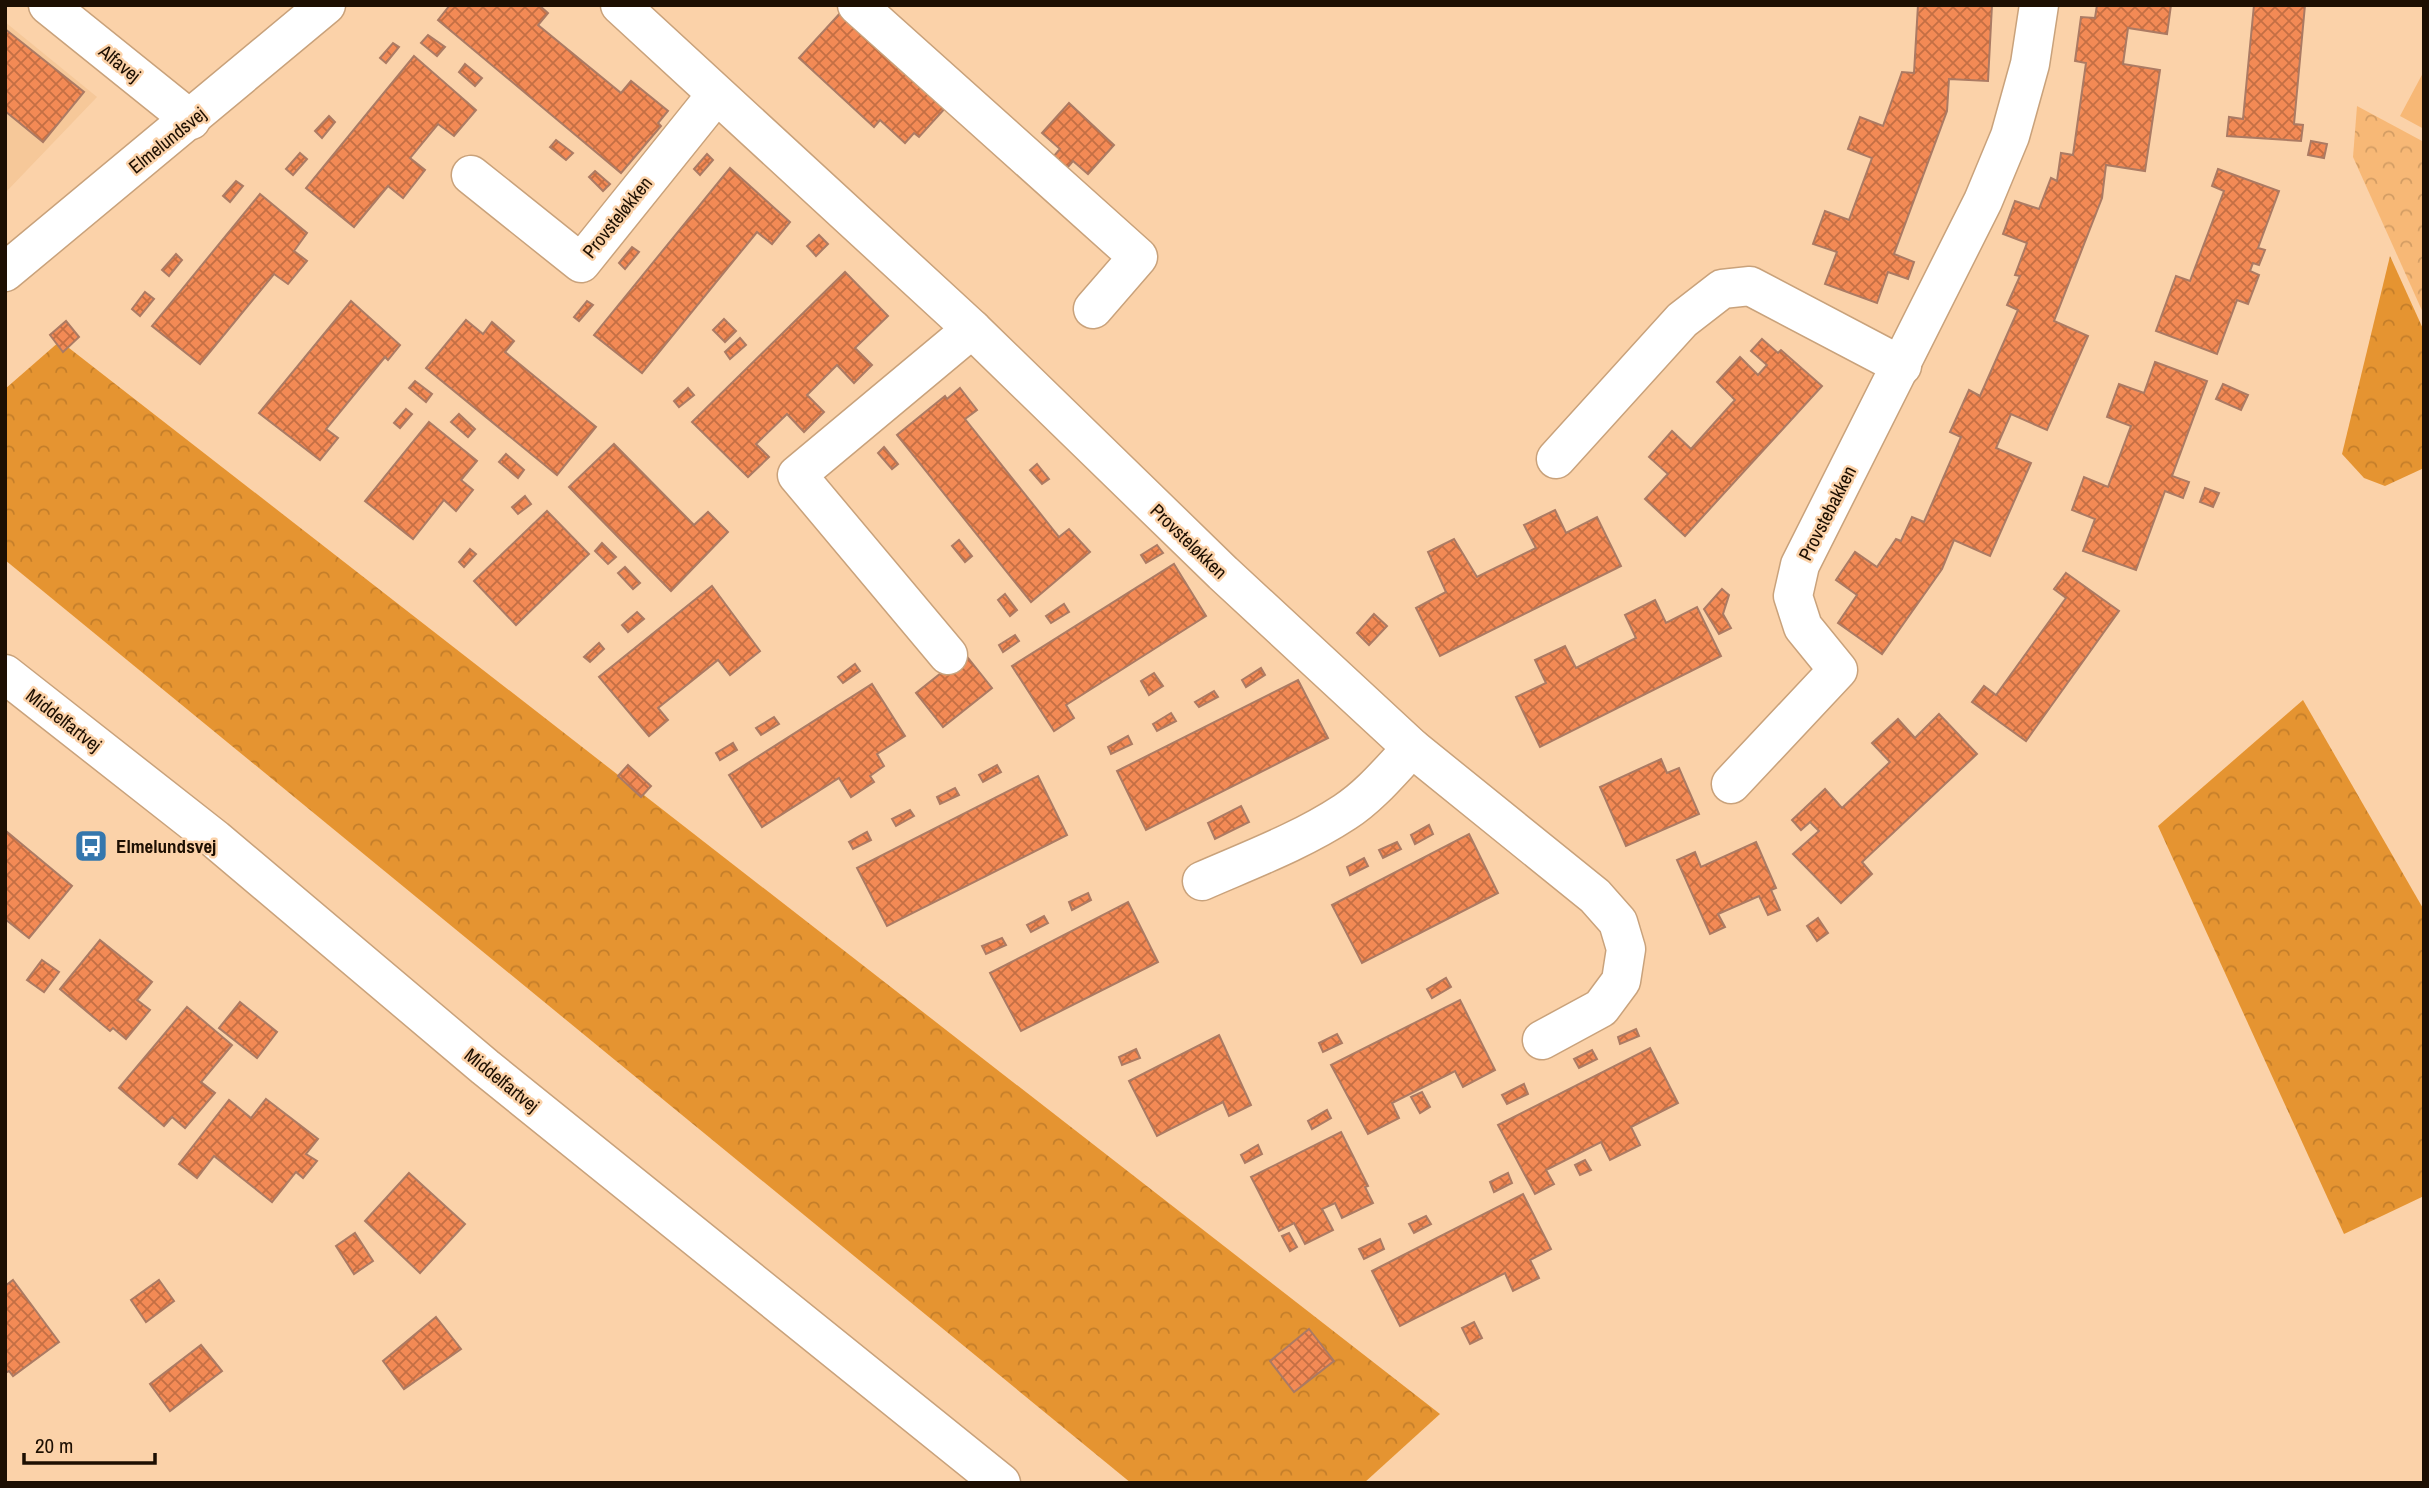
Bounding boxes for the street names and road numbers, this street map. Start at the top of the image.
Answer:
street label: Alfavej [93,38,146,88]
street label: Elmelundsvej [123,101,211,179]
street label: Provsteløkken [576,171,658,263]
street label: Provstebakken [1792,461,1862,565]
street label: Provsteløkken [1145,498,1233,584]
street label: Middelfartvej [21,682,107,758]
street label: Middelfartvej [459,1042,545,1118]

